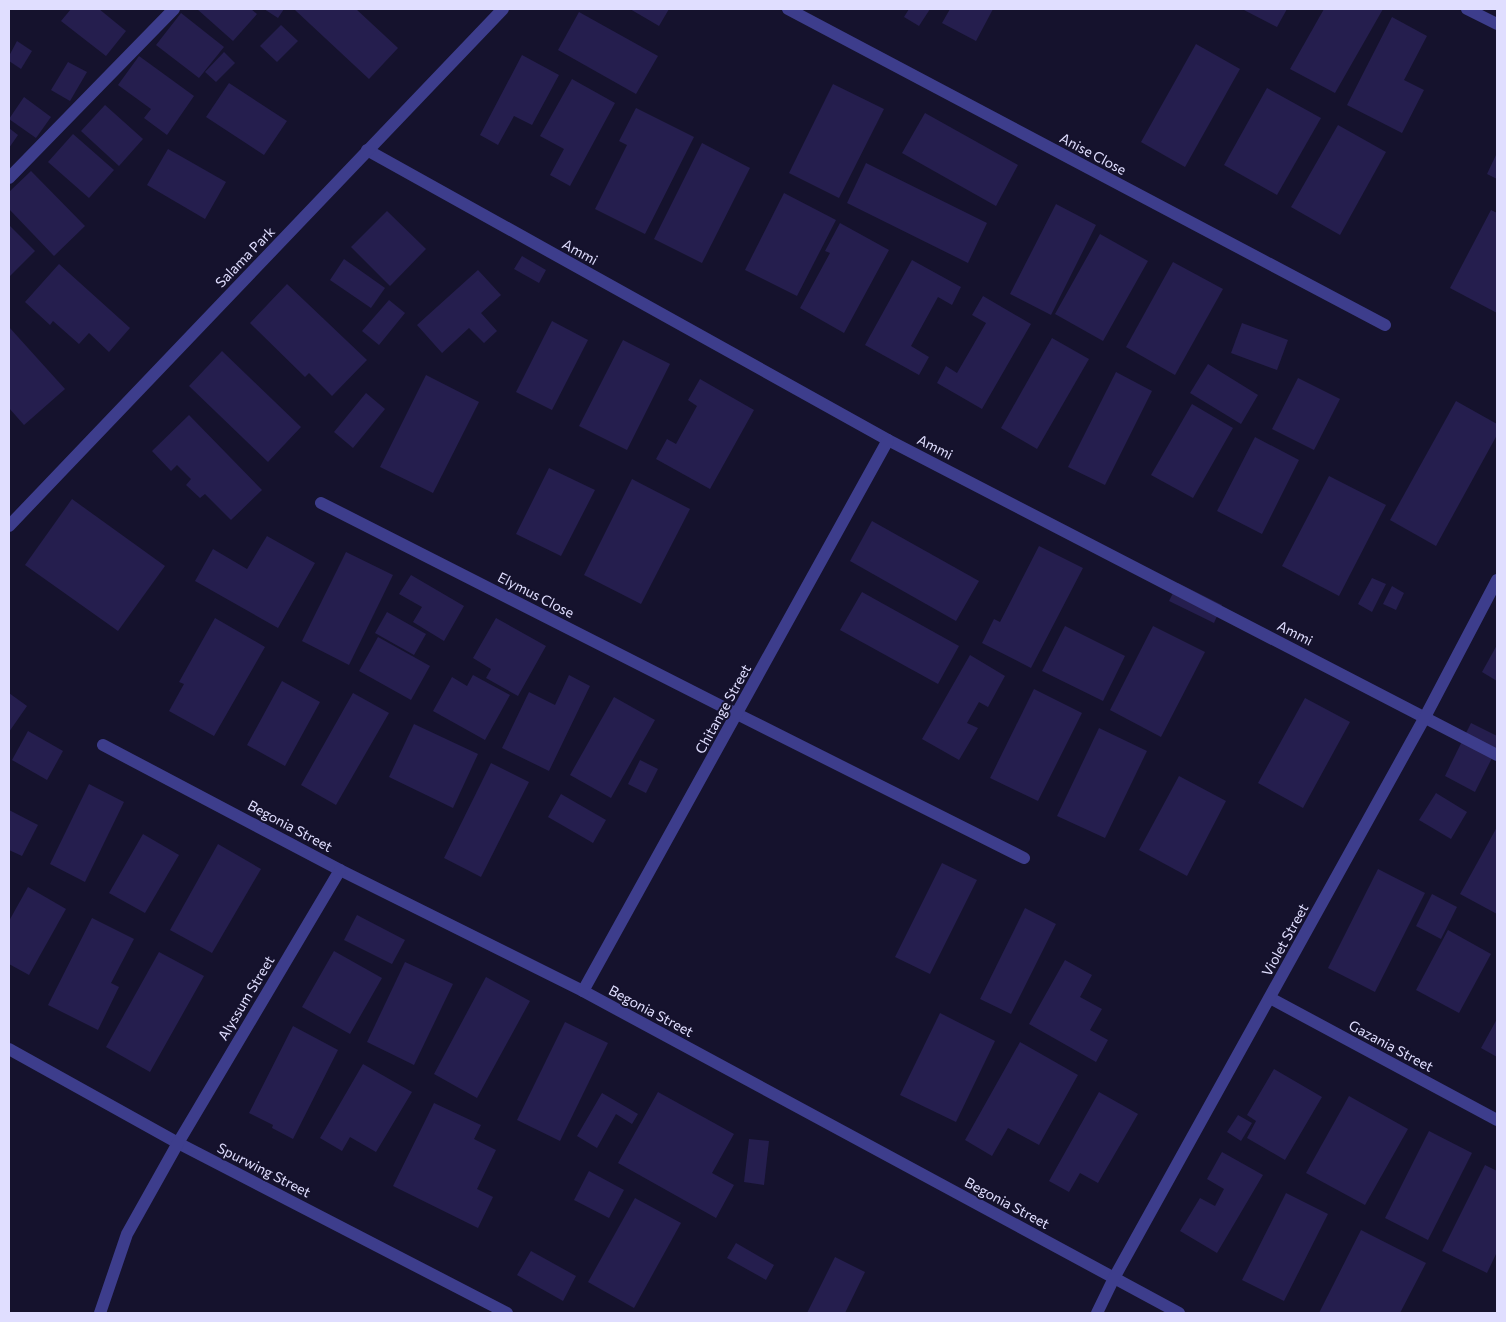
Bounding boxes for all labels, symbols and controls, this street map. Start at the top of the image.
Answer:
street label: Anise Close [1057,129,1129,178]
street label: Salama Park [211,222,278,291]
street label: Ammi [560,235,601,268]
street label: Ammi [915,430,956,463]
street label: Elymus Close [495,568,577,621]
street label: Ammi [1275,616,1316,649]
street label: Chitange Street [691,661,754,756]
street label: Begonia Street [245,796,336,855]
street label: Violet Street [1258,900,1312,979]
street label: Alyssum Street [214,952,278,1043]
street label: Begonia Street [606,981,697,1040]
street label: Gazania Street [1346,1016,1437,1075]
street label: Spurwing Street [215,1139,314,1201]
street label: Begonia Street [962,1173,1053,1232]

